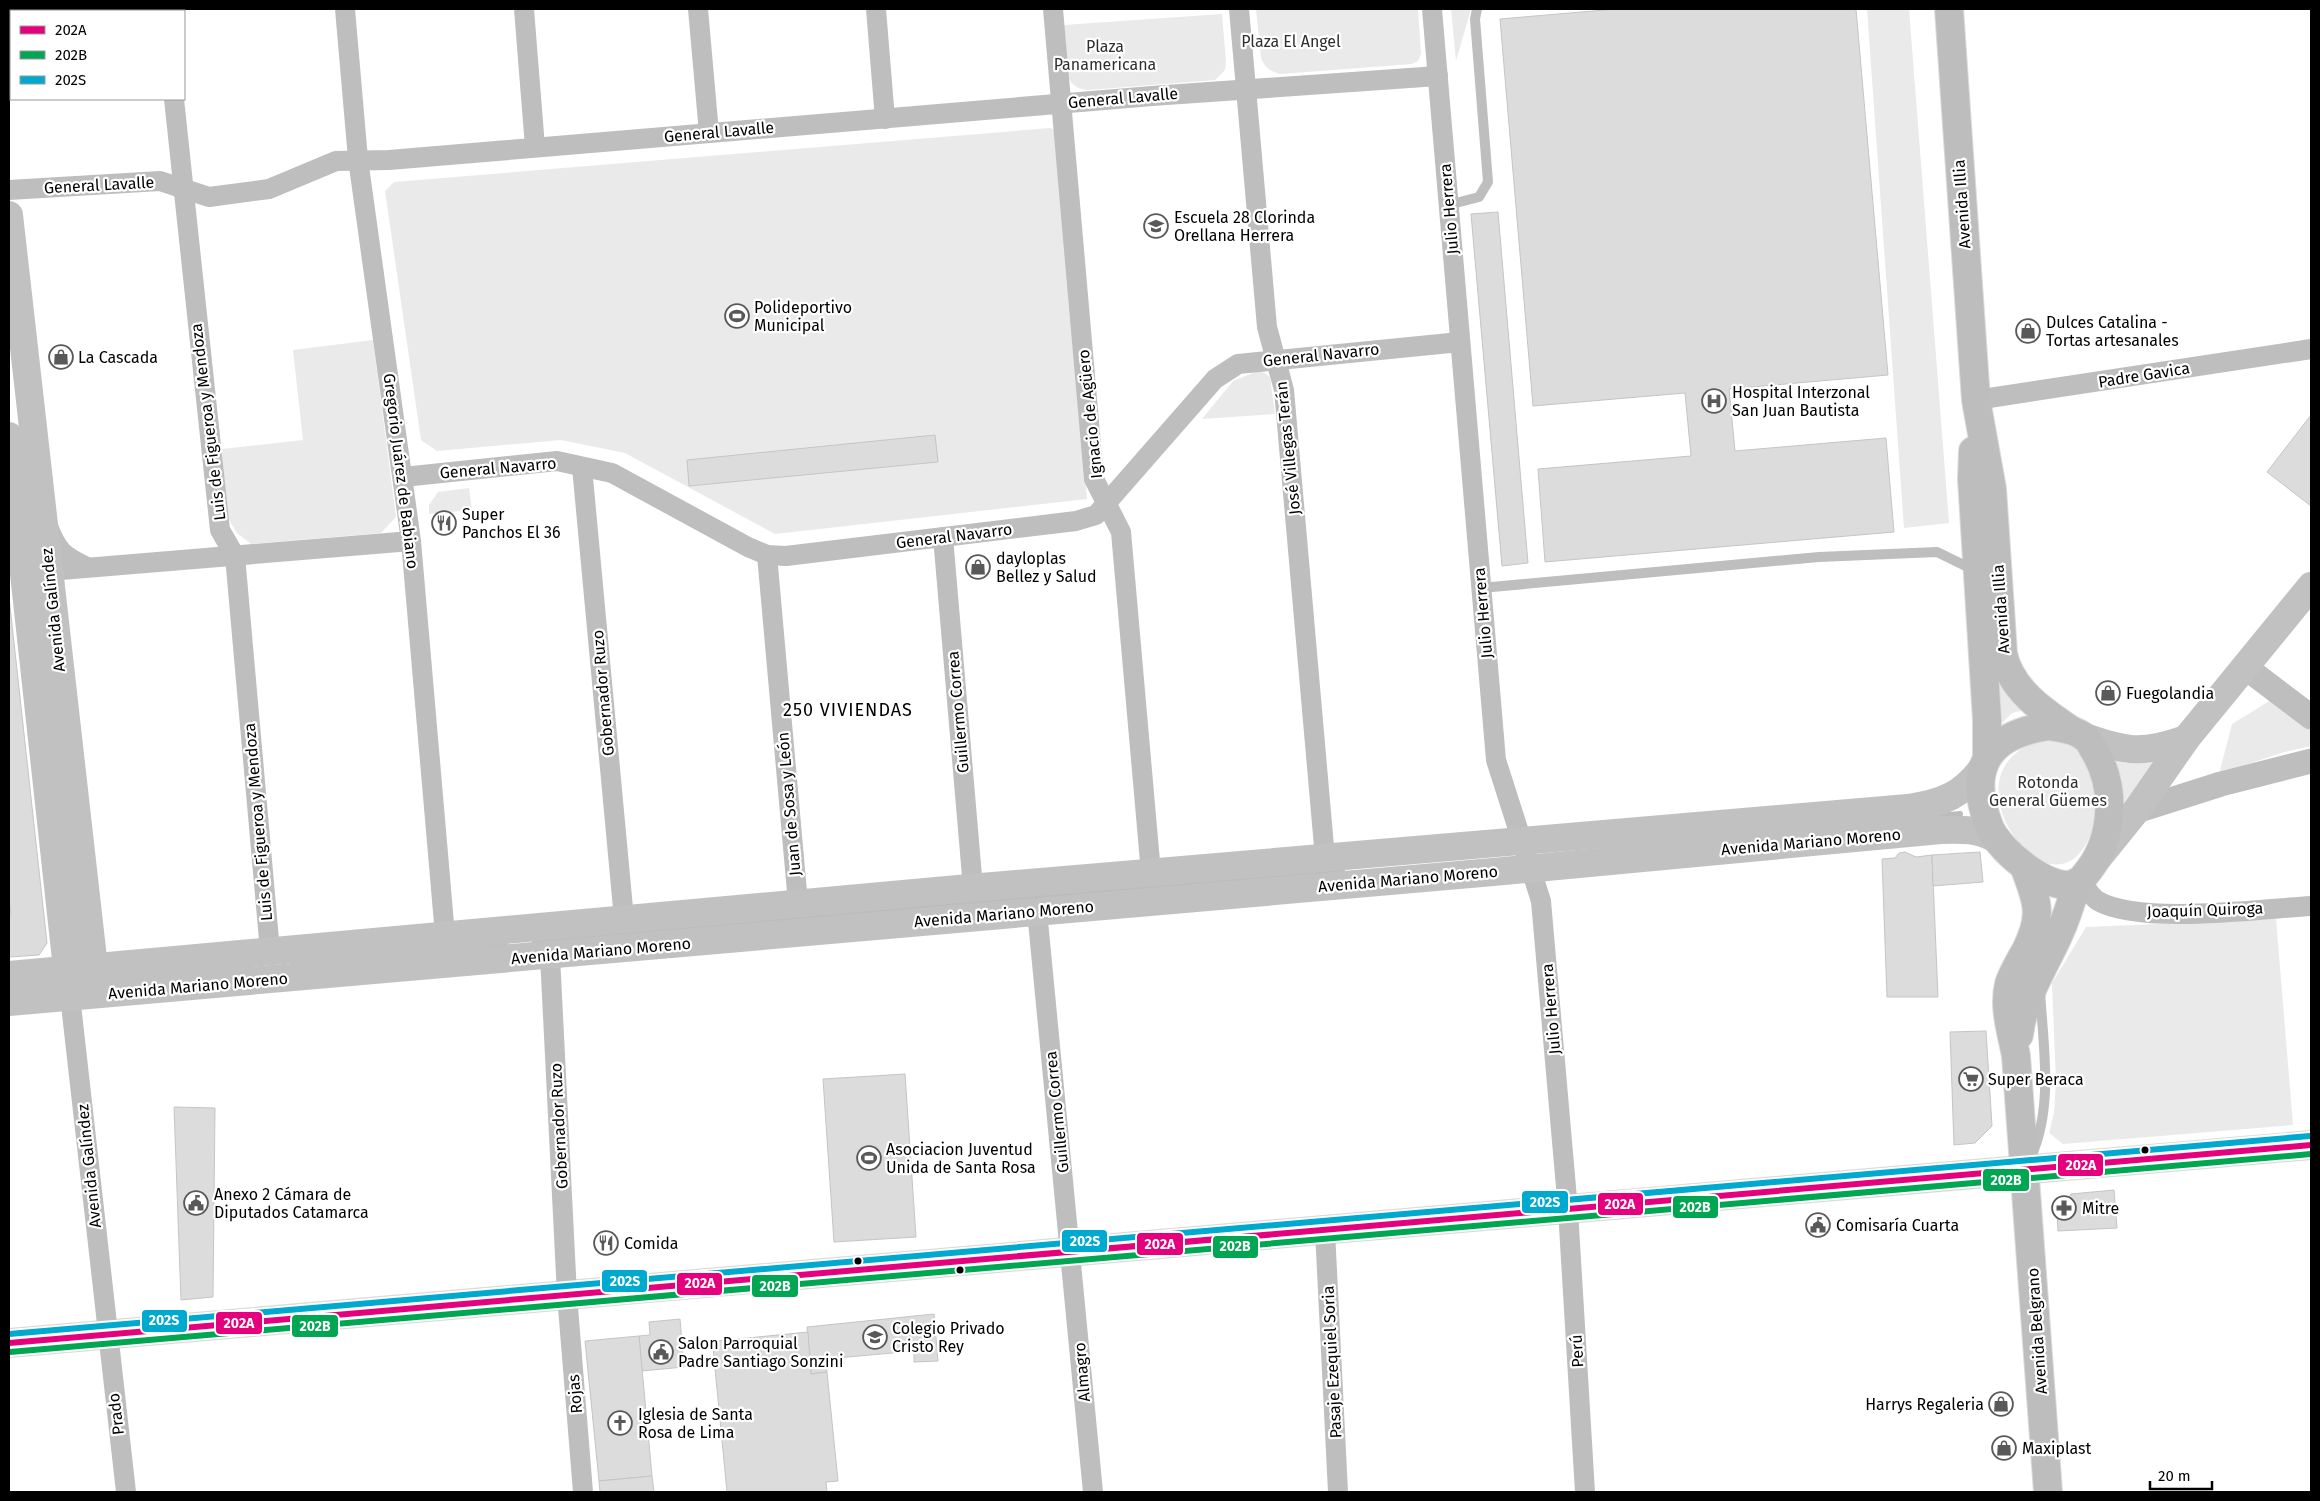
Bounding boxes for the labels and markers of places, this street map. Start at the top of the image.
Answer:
place label: Escuela 28 Clorinda Orellana Herrera [1174,208,1315,245]
school or university icon: Escuela 28 Clorinda Orellana Herrera [1143,213,1169,239]
place label: Polideportivo Municipal [754,298,852,335]
sports icon: Polideportivo Municipal [724,303,750,329]
place label: Dulces Catalina - Tortas artesanales [2046,313,2179,350]
shop icon: Dulces Catalina - Tortas artesanales [2015,318,2041,344]
shop icon: La Cascada [48,344,74,370]
place label: La Cascada [78,348,158,367]
place label: Hospital Interzonal San Juan Bautista [1732,383,1870,420]
hospital icon: Hospital Interzonal San Juan Bautista [1701,388,1727,414]
place label: Super Panchos El 36 [462,505,560,542]
restaurant icon: Super Panchos El 36 [431,510,457,536]
place label: dayloplas Bellez y Salud [996,549,1097,586]
shop icon: dayloplas Bellez y Salud [965,554,991,580]
shop icon: Fuegolandia [2095,680,2121,706]
place label: Fuegolandia [2126,684,2214,703]
supermarket icon: Super Beraca [1958,1066,1984,1092]
place label: Super Beraca [1988,1070,2084,1089]
place label: Asociacion Juventud Unida de Santa Rosa [886,1140,1036,1177]
sports icon: Asociacion Juventud Unida de Santa Rosa [856,1145,882,1171]
unlabelled marker [2140,1145,2150,1155]
place label: Anexo 2 Cámara de Diputados Catamarca [214,1185,369,1222]
public building icon: Anexo 2 Cámara de Diputados Catamarca [183,1190,209,1216]
pharmacy icon: Mitre [2051,1195,2077,1221]
place label: Mitre [2082,1199,2119,1218]
public building icon: Comisaría Cuarta [1805,1212,1831,1238]
place label: Comisaría Cuarta [1836,1216,1959,1235]
restaurant icon: Comida [593,1230,619,1256]
place label: Comida [624,1234,678,1253]
unlabelled marker [853,1256,863,1266]
unlabelled marker [955,1265,965,1275]
place label: Colegio Privado Cristo Rey [892,1319,1005,1356]
school or university icon: Colegio Privado Cristo Rey [862,1324,888,1350]
place label: Salon Parroquial Padre Santiago Sonzini [678,1334,843,1371]
public building icon: Salon Parroquial Padre Santiago Sonzini [648,1339,674,1365]
shop icon: Harrys Regaleria [1988,1391,2014,1417]
place label: Harrys Regaleria [1865,1395,1984,1414]
place label: Iglesia de Santa Rosa de Lima [638,1405,753,1442]
church icon: Iglesia de Santa Rosa de Lima [607,1410,633,1436]
shop icon: Maxiplast [1991,1435,2017,1461]
place label: Maxiplast [2022,1439,2092,1458]

